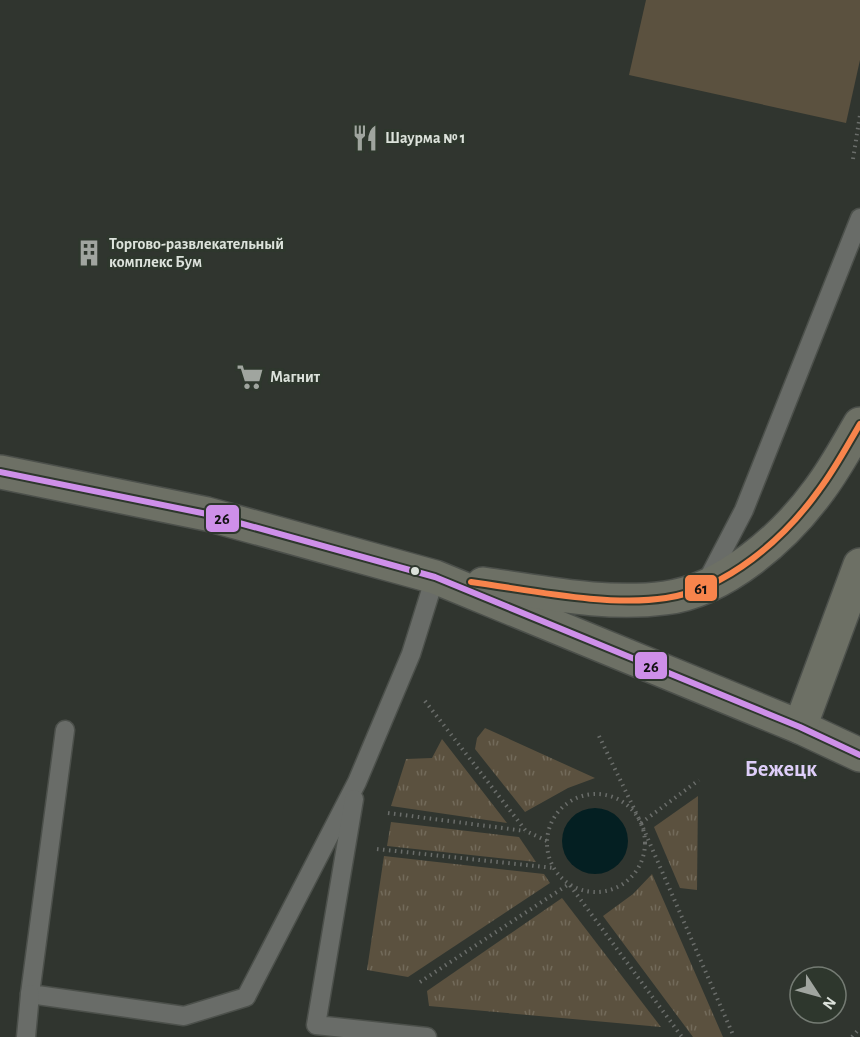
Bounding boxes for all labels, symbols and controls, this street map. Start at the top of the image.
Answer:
restaurant icon: Шаурма № 1 [350,123,380,153]
place label: Шаурма № 1 [385,130,466,147]
place label: Торгово-развлекательный комплекс Бум [109,236,284,271]
building icon: Торгово-развлекательный комплекс Бум [74,238,104,268]
supermarket icon: Магнит [235,362,265,392]
place label: Магнит [270,369,321,385]
line badge: 26 [205,504,240,533]
text: 26 [214,511,230,527]
unlabelled marker [409,565,421,577]
line badge: 61 [684,574,718,602]
text: 61 [694,581,708,597]
line badge: 26 [634,651,668,680]
text: 26 [643,659,659,675]
district label: Бежецк [745,758,817,780]
north arrow [788,965,848,1025]
text: N [820,994,839,1012]

